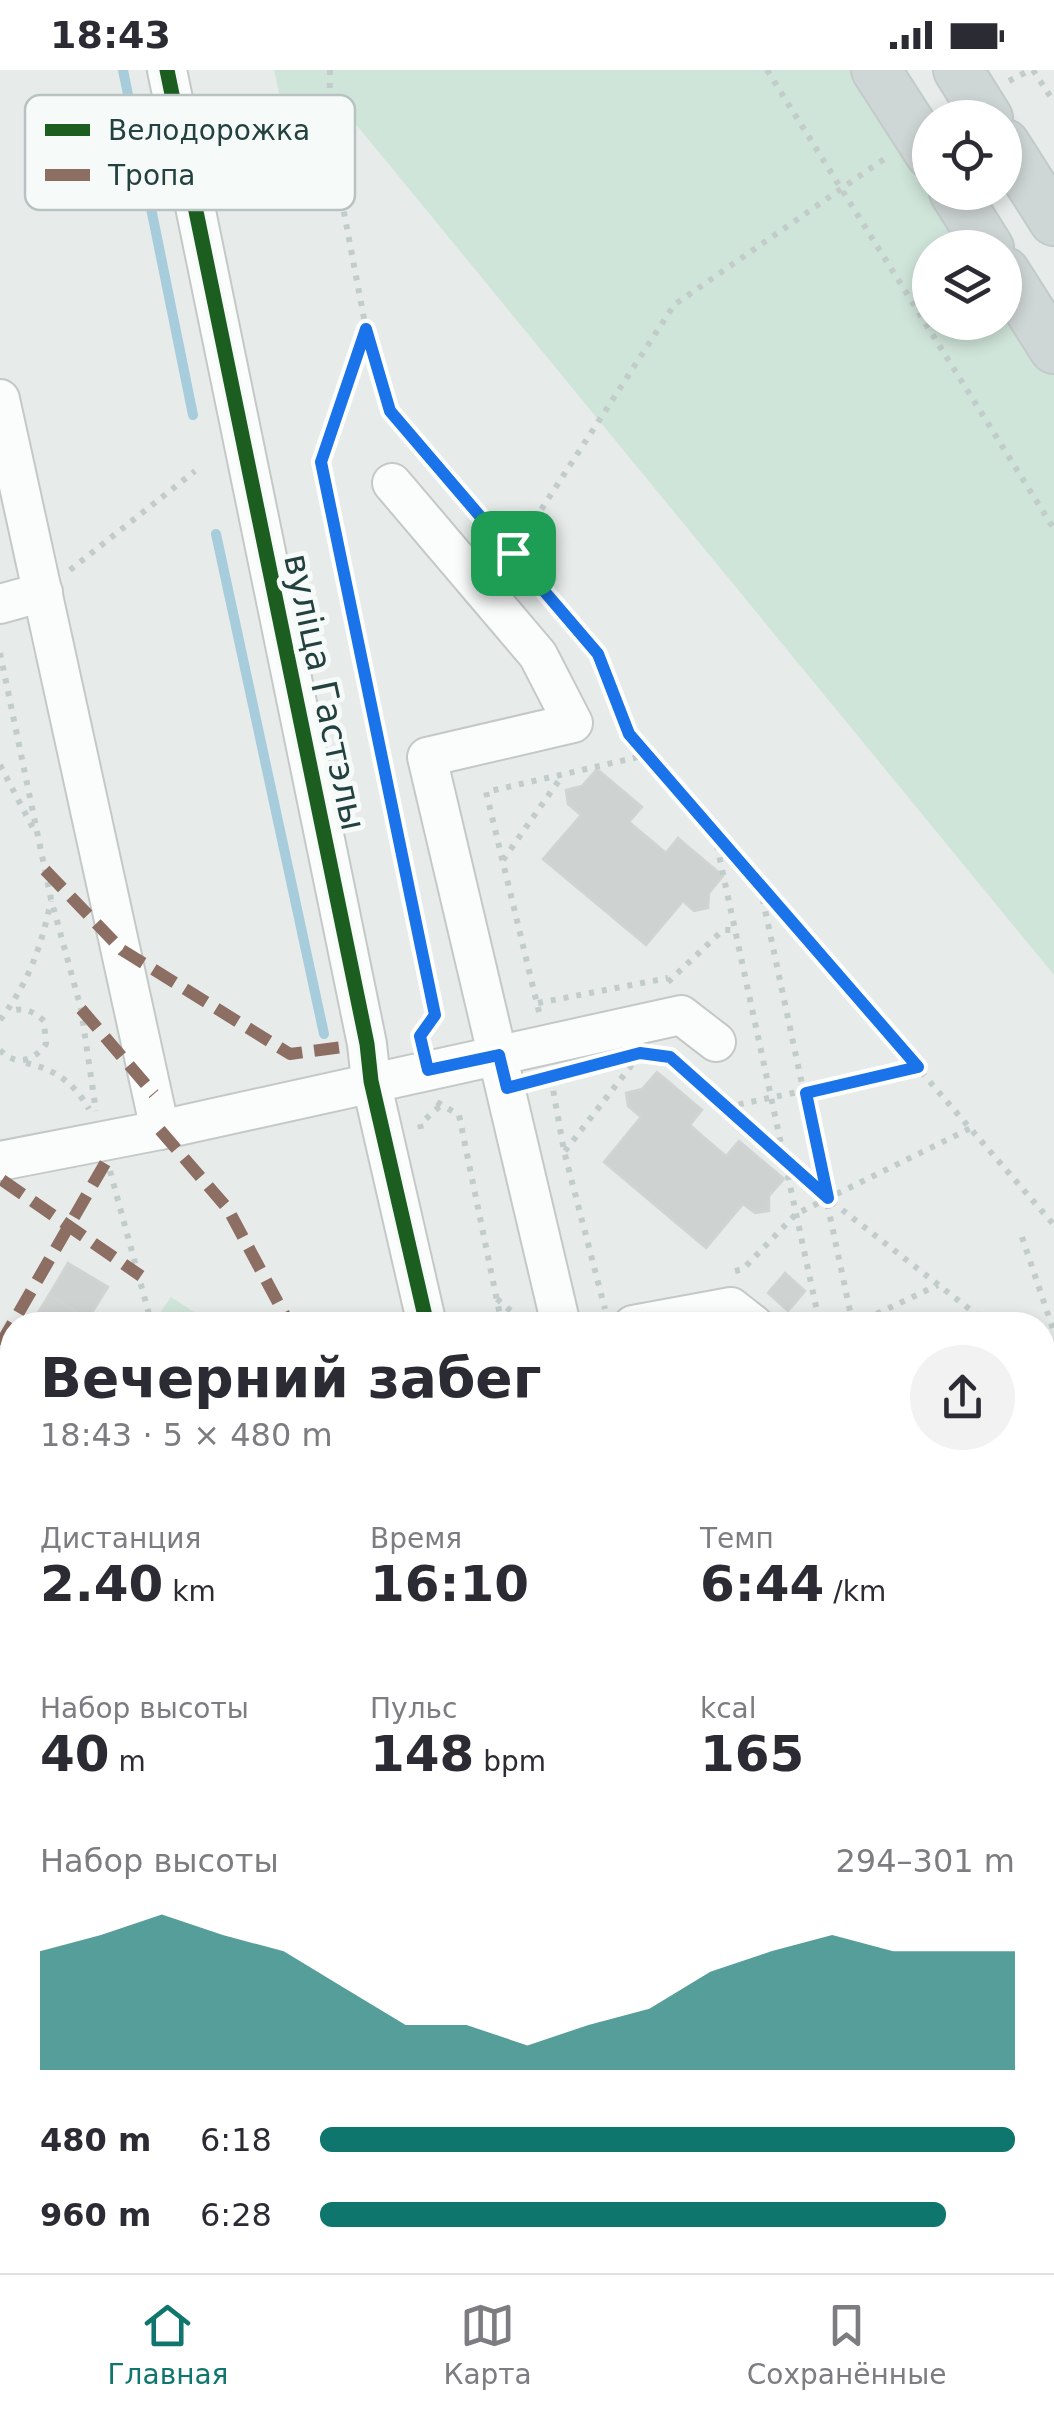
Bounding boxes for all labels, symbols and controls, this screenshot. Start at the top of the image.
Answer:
text: 18:43 [50,13,171,57]
legend [25,95,355,210]
map controls [912,100,1022,340]
button: locate [912,100,1022,210]
text: Велодорожка [108,114,310,147]
text: Тропа [107,159,195,192]
button: layers [912,230,1022,340]
pin [471,511,556,596]
icon: arrive [486,526,541,581]
street label: вуліца Гастэлы [276,550,374,834]
button: share [910,1345,1015,1450]
text: Вечерний забег [40,1346,541,1410]
text: 18:43 · 5 × 480 m [40,1416,333,1454]
text: Дистанция [40,1522,201,1555]
text: Время [370,1522,462,1555]
text: Темп [700,1522,774,1555]
text: 2.40 [40,1555,163,1613]
text: 16:10 [370,1555,529,1613]
text: 6:44 [700,1555,824,1613]
text: km [163,1575,216,1608]
text: /km [824,1575,886,1608]
text: Набор высоты [40,1692,249,1725]
text: Пульс [370,1692,457,1725]
text: kcal [700,1692,757,1725]
text: 40 [40,1725,110,1783]
text: 148 [370,1725,474,1783]
text: 165 [700,1725,804,1783]
text: m [110,1745,146,1778]
text: bpm [474,1745,546,1778]
text: Набор высоты [40,1842,279,1880]
text: 294–301 m [836,1842,1015,1880]
text: 480 m [40,2121,151,2159]
text: 6:18 [200,2121,272,2159]
text: 960 m [40,2196,151,2234]
text: 6:28 [200,2196,272,2234]
tab: Главная [108,2298,228,2391]
tab: Карта [444,2298,532,2391]
tab: Сохранённые [747,2298,946,2391]

